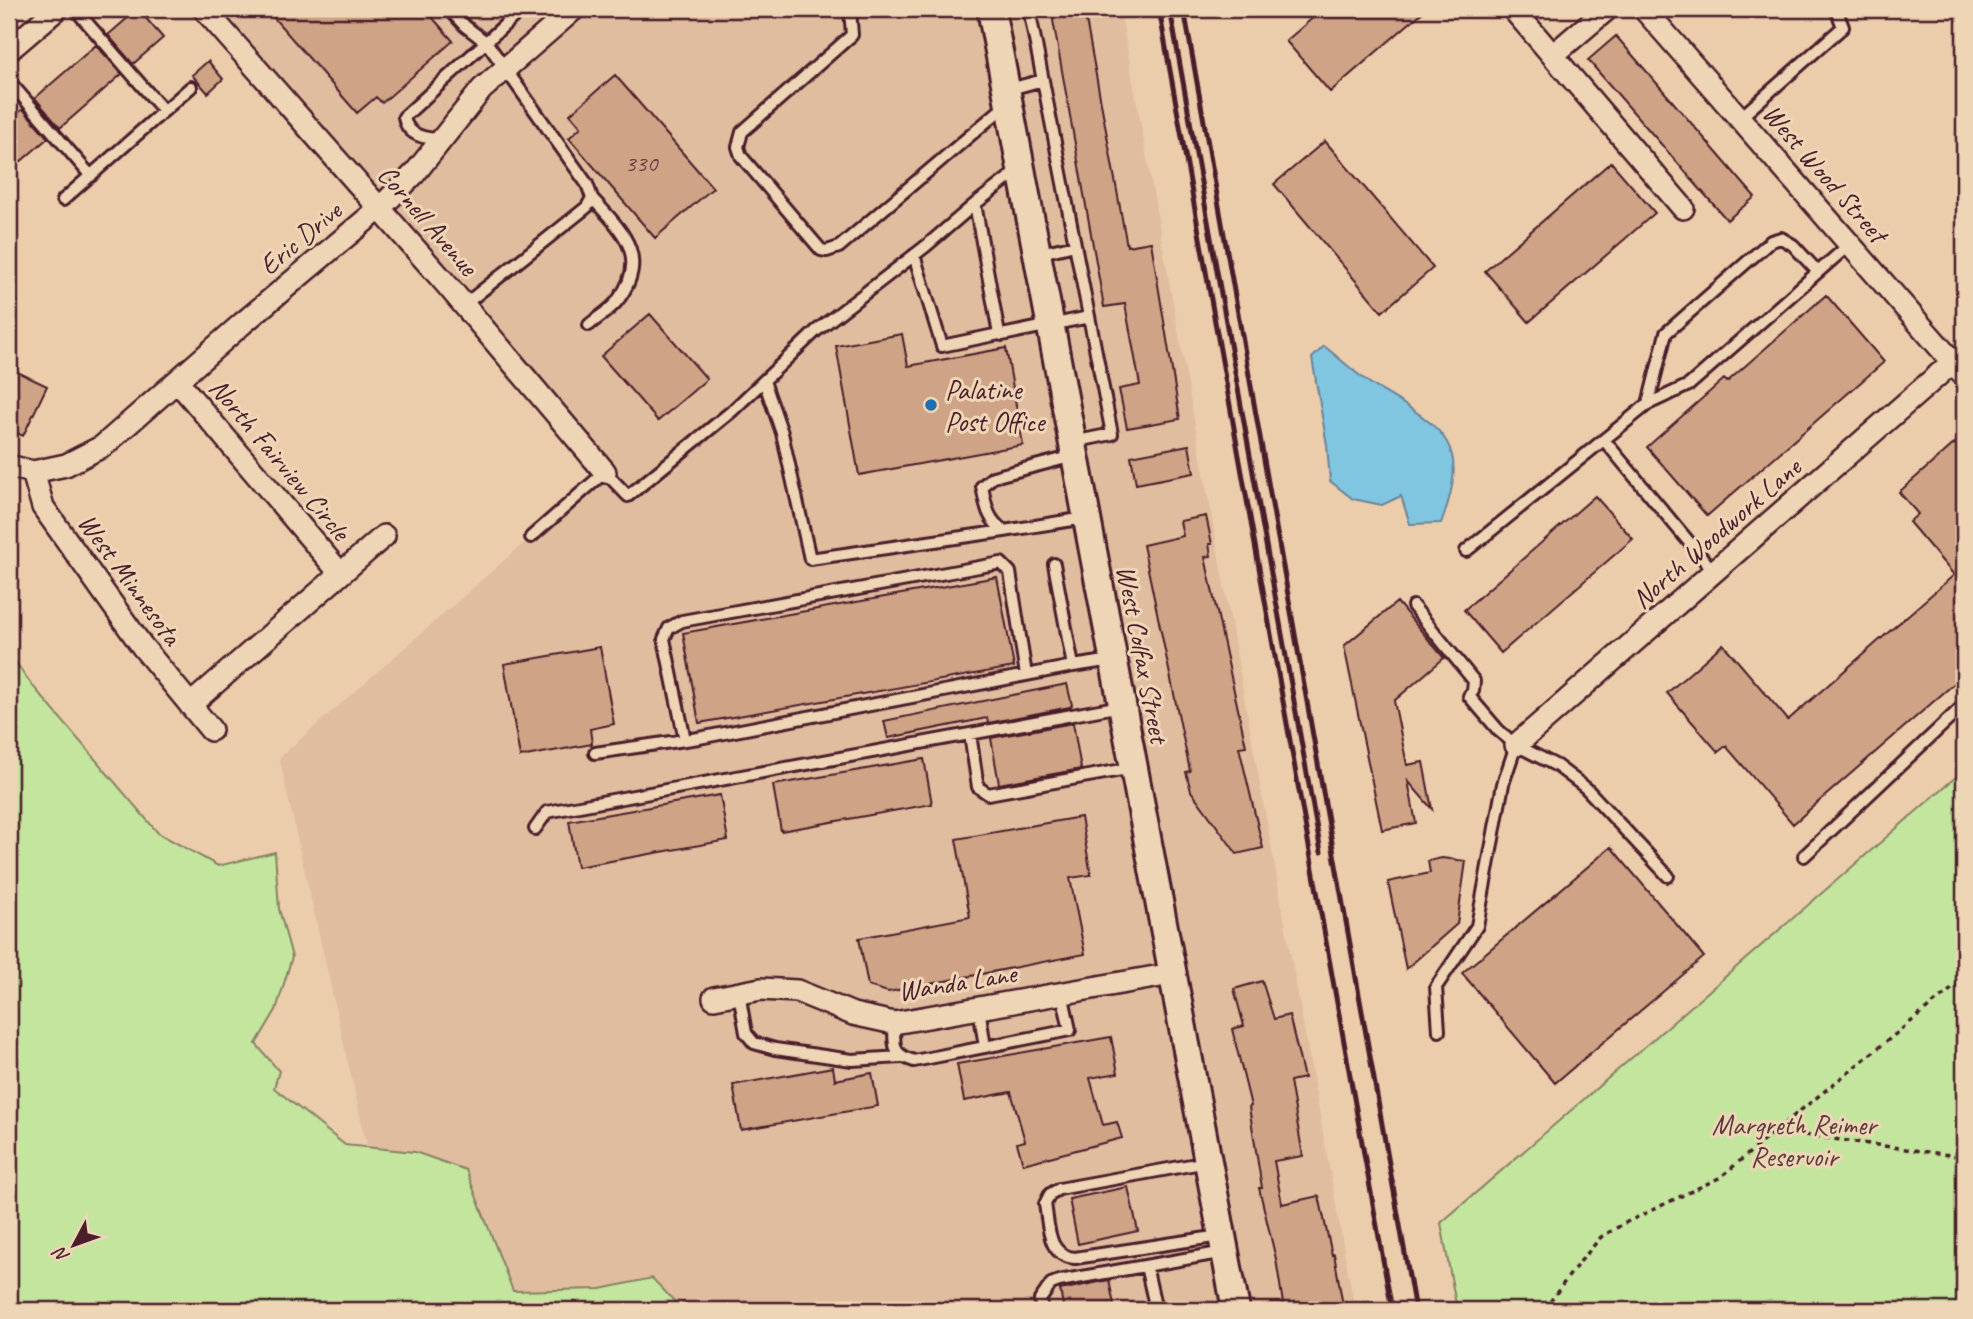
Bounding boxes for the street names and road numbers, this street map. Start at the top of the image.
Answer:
street label: West Wood Street [1755,96,1897,252]
street label: Cornell Avenue [370,157,487,284]
street label: Eric Drive [252,192,350,283]
street label: North Fairview Circle [202,371,359,549]
street label: North Woodwork Lane [1624,449,1809,616]
street label: West Minnesota [70,506,191,653]
street label: West Colfax Street [1109,562,1178,748]
street label: Wanda Lane [895,955,1020,1009]

